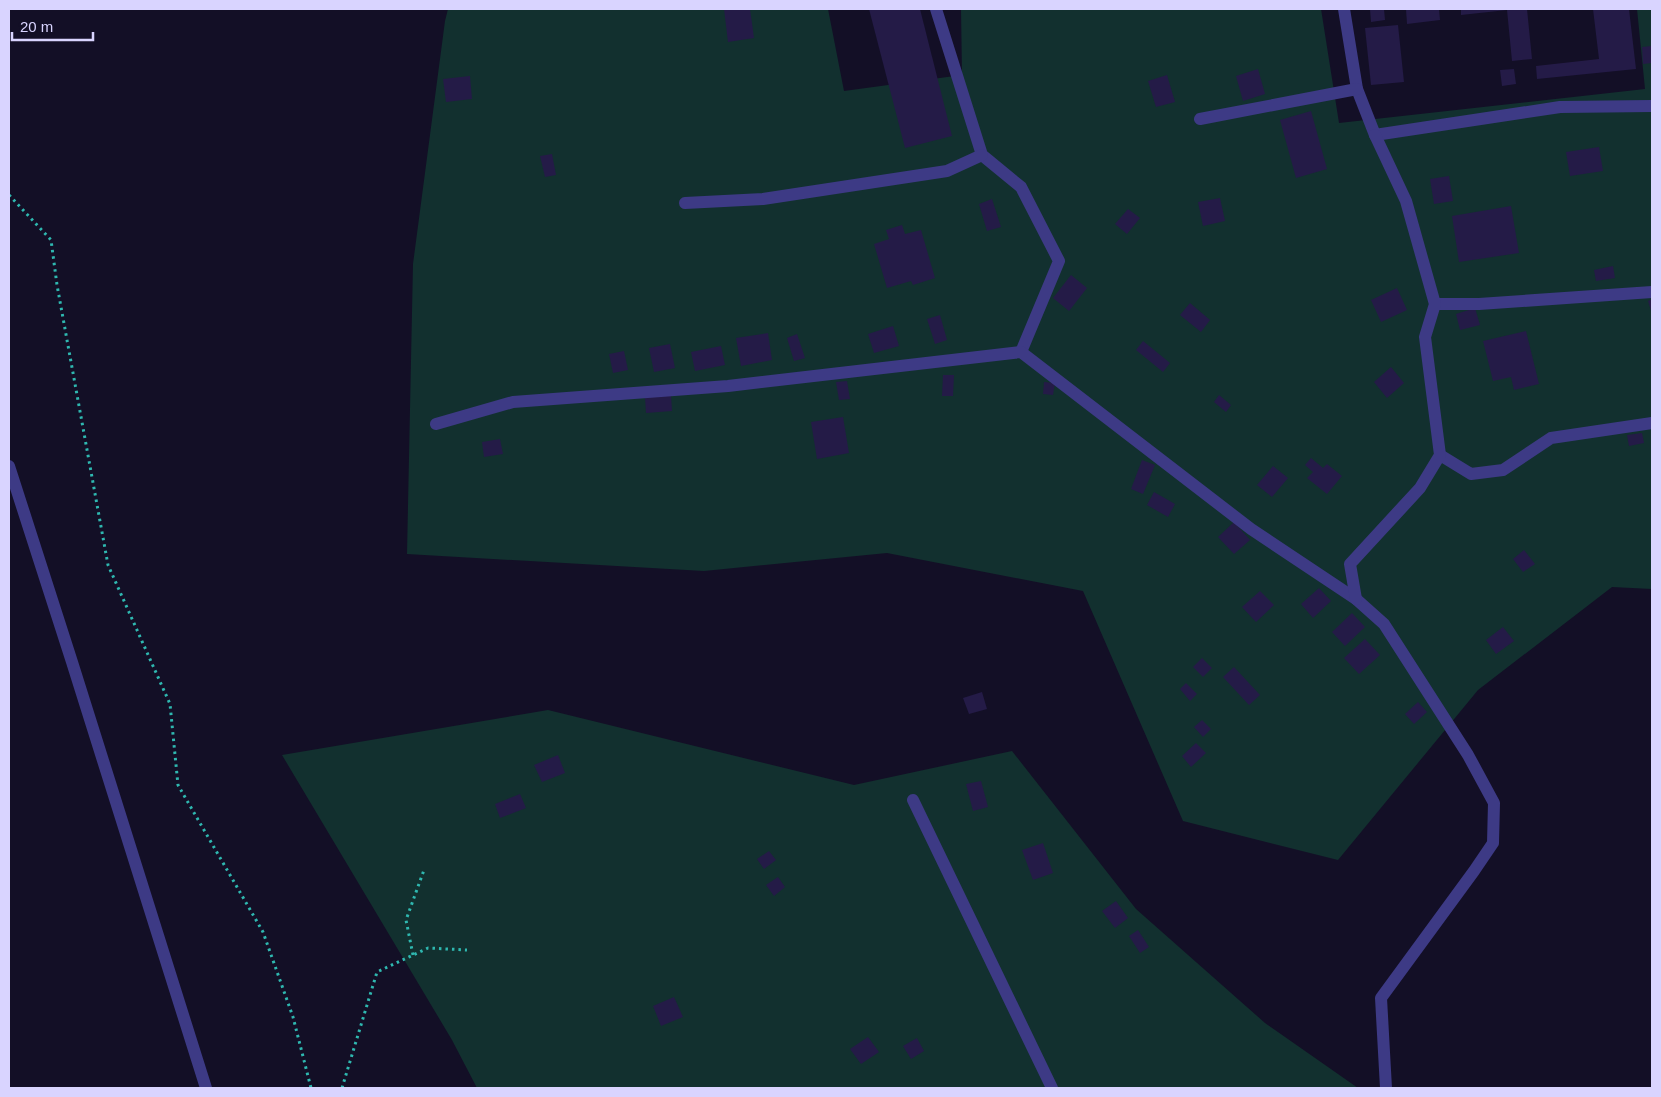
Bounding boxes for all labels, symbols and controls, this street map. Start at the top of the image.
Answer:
scale bar [12,10,94,42]
text: 20 m [20,18,53,35]

